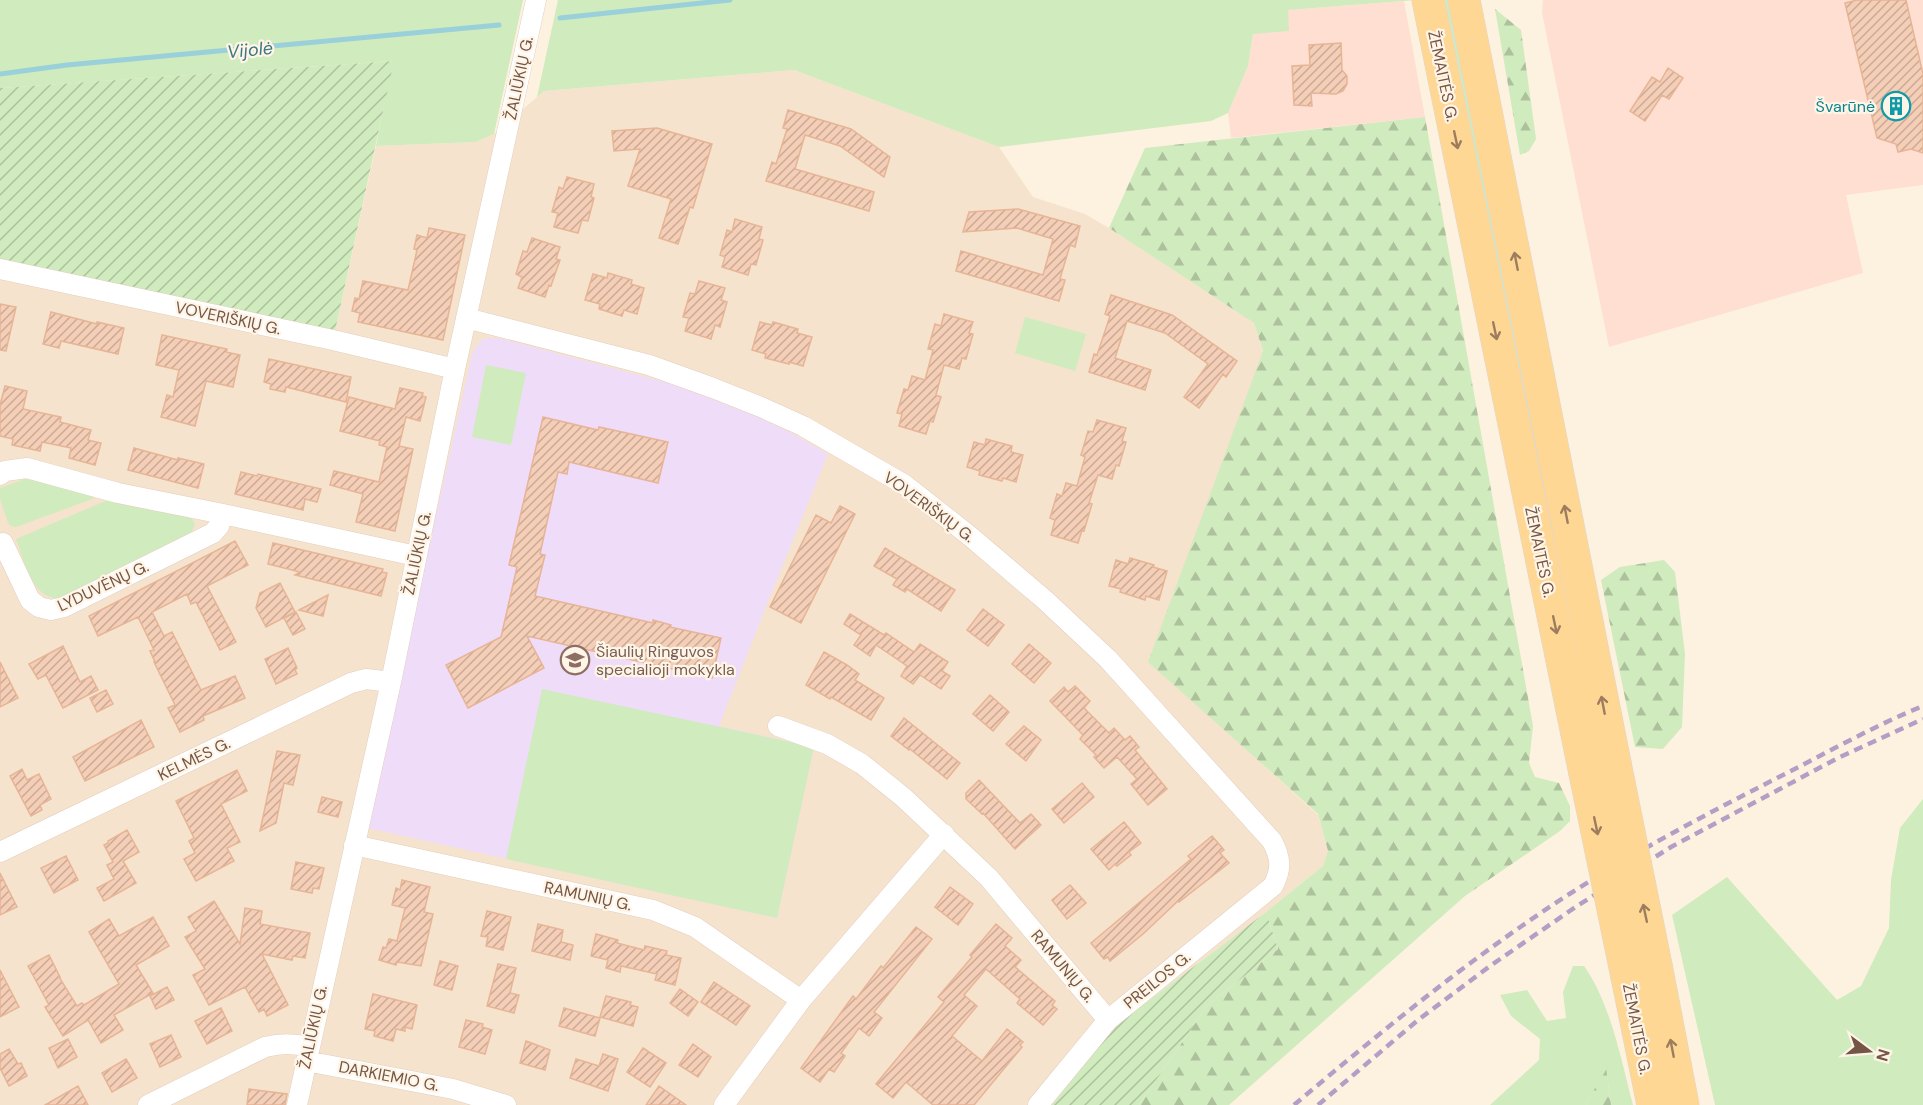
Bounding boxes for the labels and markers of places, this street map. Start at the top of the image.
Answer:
building icon: Švarūnė [1880,90,1912,122]
place label: Švarūnė [1816,96,1875,117]
place label: Šiaulių Ringuvos specialioji mokykla [596,641,735,680]
school or university icon: Šiaulių Ringuvos specialioji mokykla [559,644,591,676]

